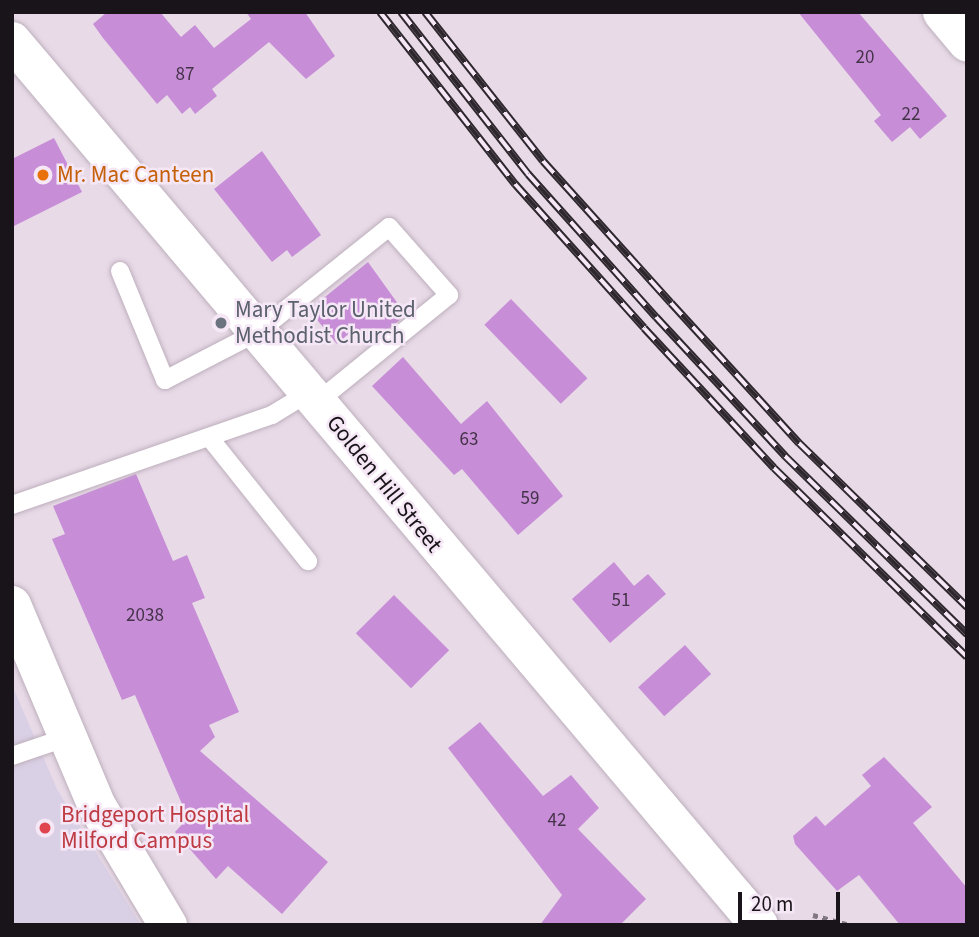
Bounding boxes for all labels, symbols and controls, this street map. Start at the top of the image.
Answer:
house number: 20 [856,47,874,69]
house number: 87 [176,64,194,86]
house number: 22 [902,104,920,126]
place label: Mr. Mac Canteen [57,161,214,189]
marker: Mr. Mac Canteen [35,167,51,183]
place label: Mary Taylor United Methodist Church [235,296,416,350]
marker: Mary Taylor United Methodist Church [213,315,229,331]
street label: Golden Hill Street [320,410,448,558]
house number: 63 [460,429,478,451]
house number: 59 [521,488,539,510]
house number: 51 [612,590,630,612]
house number: 2038 [126,605,164,627]
place label: Bridgeport Hospital Milford Campus [61,801,249,855]
house number: 42 [548,810,566,832]
marker: Bridgeport Hospital Milford Campus [35,818,55,838]
scale bar [741,878,842,922]
text: 20 m [751,889,793,919]

